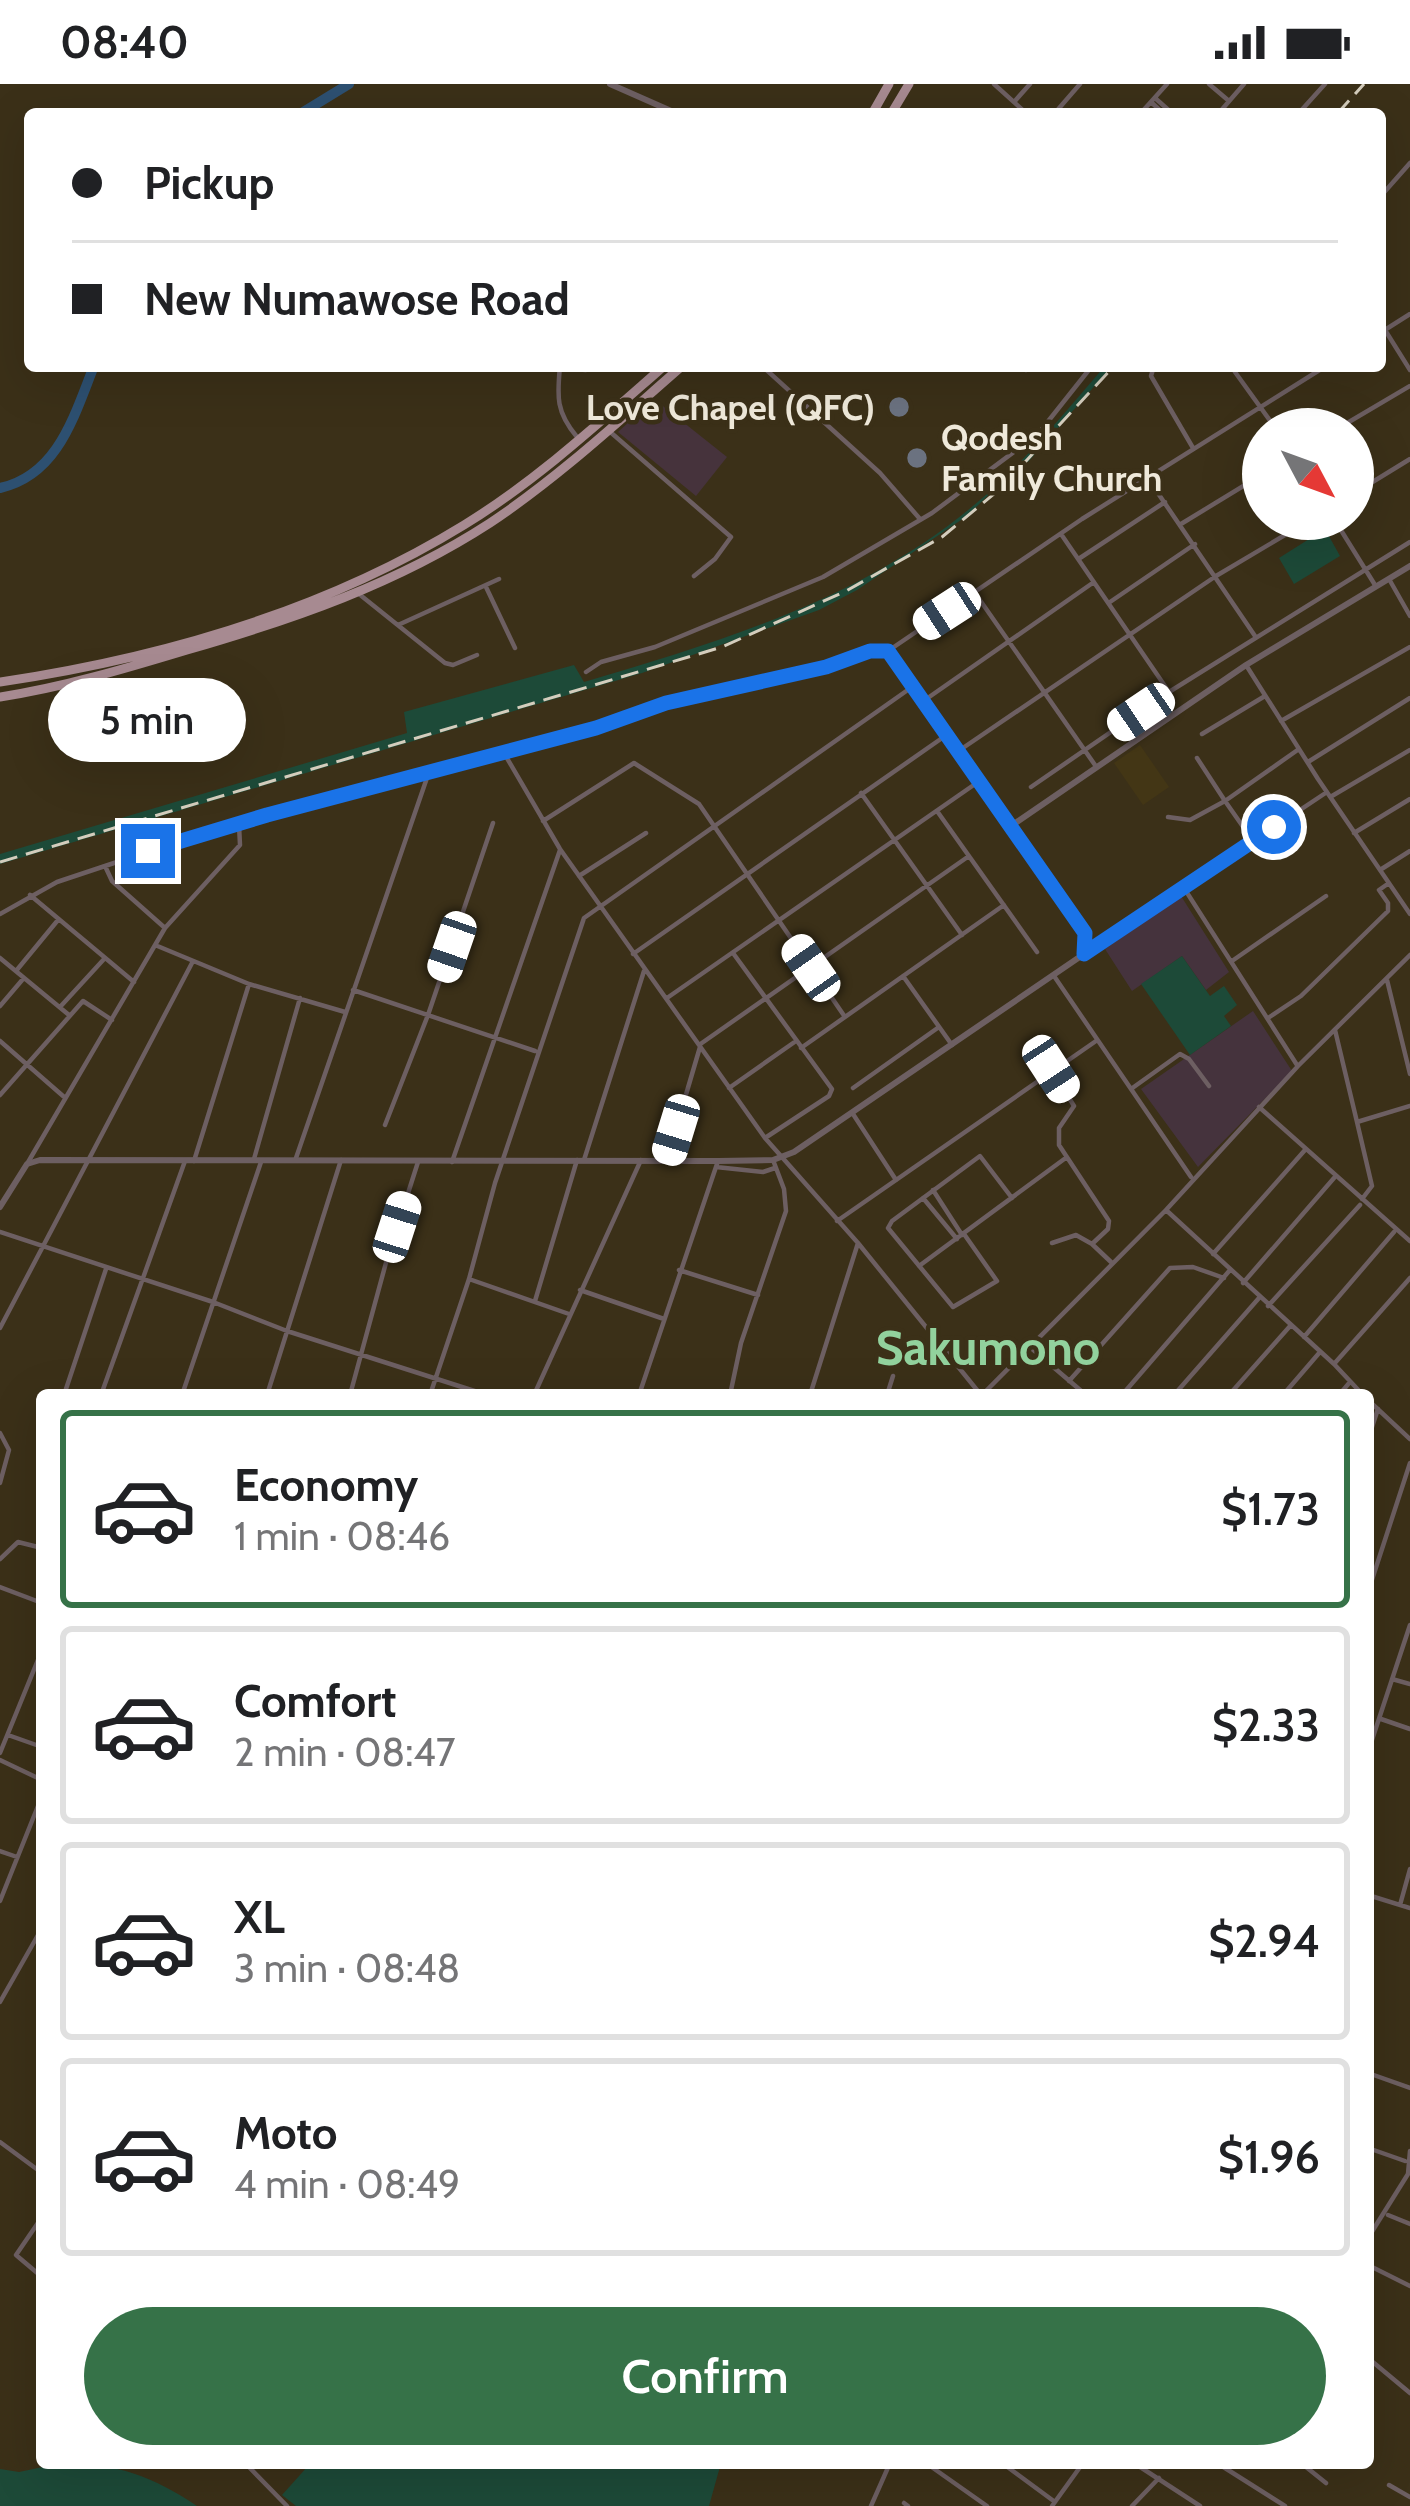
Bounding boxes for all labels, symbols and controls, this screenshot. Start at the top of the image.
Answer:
text: 08:40 [60,15,189,69]
text: Pickup [144,156,274,210]
text: New Numawose Road [144,272,570,326]
place label: Love Chapel (QFC) [586,385,875,429]
marker: Love Chapel (QFC) [886,394,912,420]
north arrow [1242,408,1374,540]
map controls [1242,408,1374,540]
place label: Qodesh Family Church [941,415,1162,500]
marker: Qodesh Family Church [904,445,930,471]
car [907,576,987,646]
callout: 5 min [49,677,247,761]
car [1101,677,1181,747]
text: 5 min [100,696,194,744]
route start [1247,800,1301,854]
route end [121,824,175,878]
car [423,907,481,987]
car [776,928,846,1008]
car [1016,1029,1086,1109]
car [648,1090,704,1170]
car [369,1187,425,1267]
district label: Sakumono [876,1319,1100,1377]
icon: car [90,1455,198,1563]
text: Economy [234,1458,418,1512]
text: $1.73 [1221,1482,1320,1536]
text: 1 min · 08:46 [234,1512,450,1560]
icon: car [90,1671,198,1779]
text: Comfort [234,1674,397,1728]
text: $2.33 [1212,1698,1320,1752]
text: 2 min · 08:47 [234,1728,455,1776]
icon: car [90,1887,198,1995]
text: XL [234,1890,285,1944]
text: $2.94 [1208,1914,1320,1968]
text: 3 min · 08:48 [234,1944,460,1992]
icon: car [90,2103,198,2211]
text: Moto [234,2106,337,2160]
text: $1.96 [1218,2130,1320,2184]
text: 4 min · 08:49 [234,2160,460,2208]
button: Confirm [84,2307,1326,2445]

